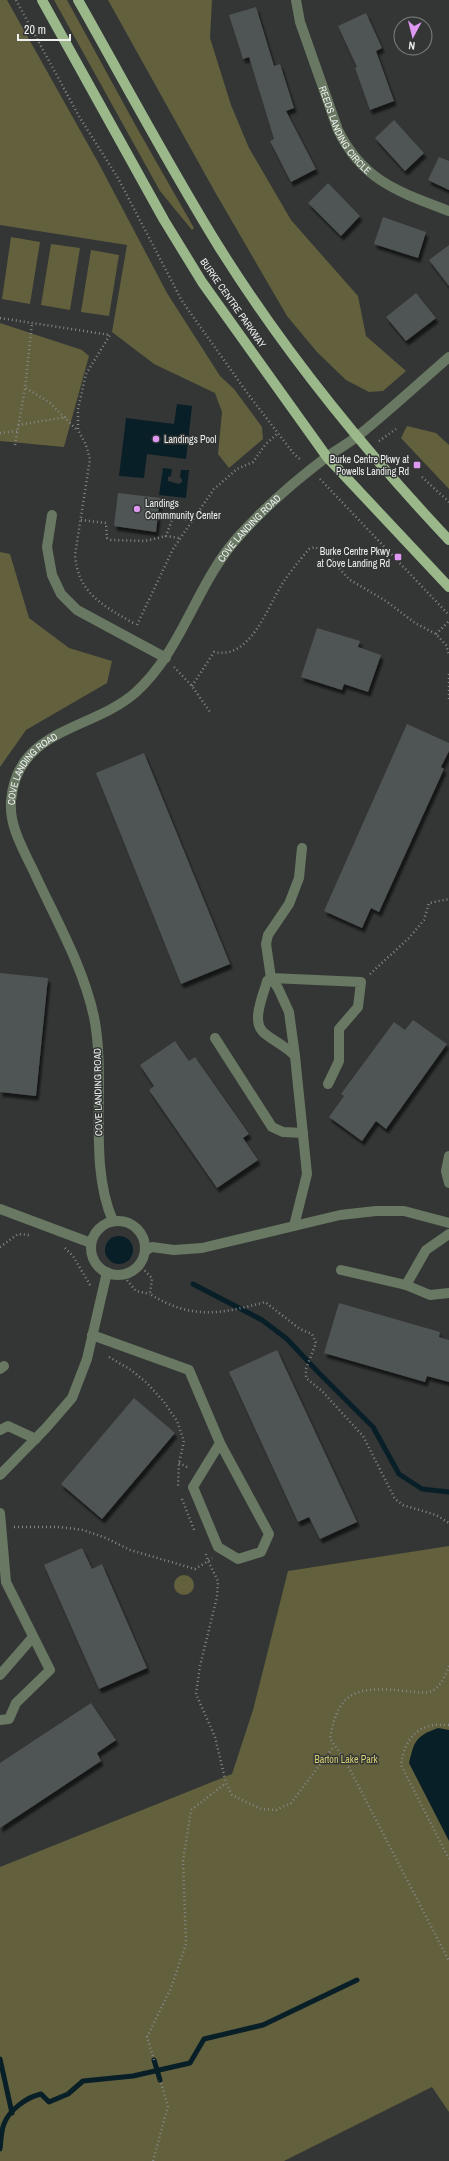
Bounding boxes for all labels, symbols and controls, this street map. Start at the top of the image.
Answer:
scale bar [18,16,70,42]
north arrow [393,16,433,56]
text: 20 m [24,22,46,38]
text: N [408,39,416,53]
street label: REEDS LANDING CIRCLE [316,84,374,177]
street label: BURKE CENTRE PARKWAY [197,256,269,351]
place label: Landings Pool [164,433,217,446]
marker: Landings Pool [151,434,161,444]
place label: Burke Centre Pkwy at Powells Landing Rd [330,453,410,478]
marker: Burke Centre Pkwy at Powells Landing Rd [412,460,422,470]
street label: COVE LANDING ROAD [214,491,283,565]
place label: Landings Commmunity Center [145,497,221,522]
marker: Landings Commmunity Center [132,504,142,514]
place label: Burke Centre Pkwy at Cove Landing Rd [317,545,391,570]
marker: Burke Centre Pkwy at Cove Landing Rd [393,552,403,562]
street label: COVE LANDING ROAD [4,729,60,805]
street label: COVE LANDING ROAD [91,1048,105,1136]
park label: Barton Lake Park [314,1753,379,1766]

